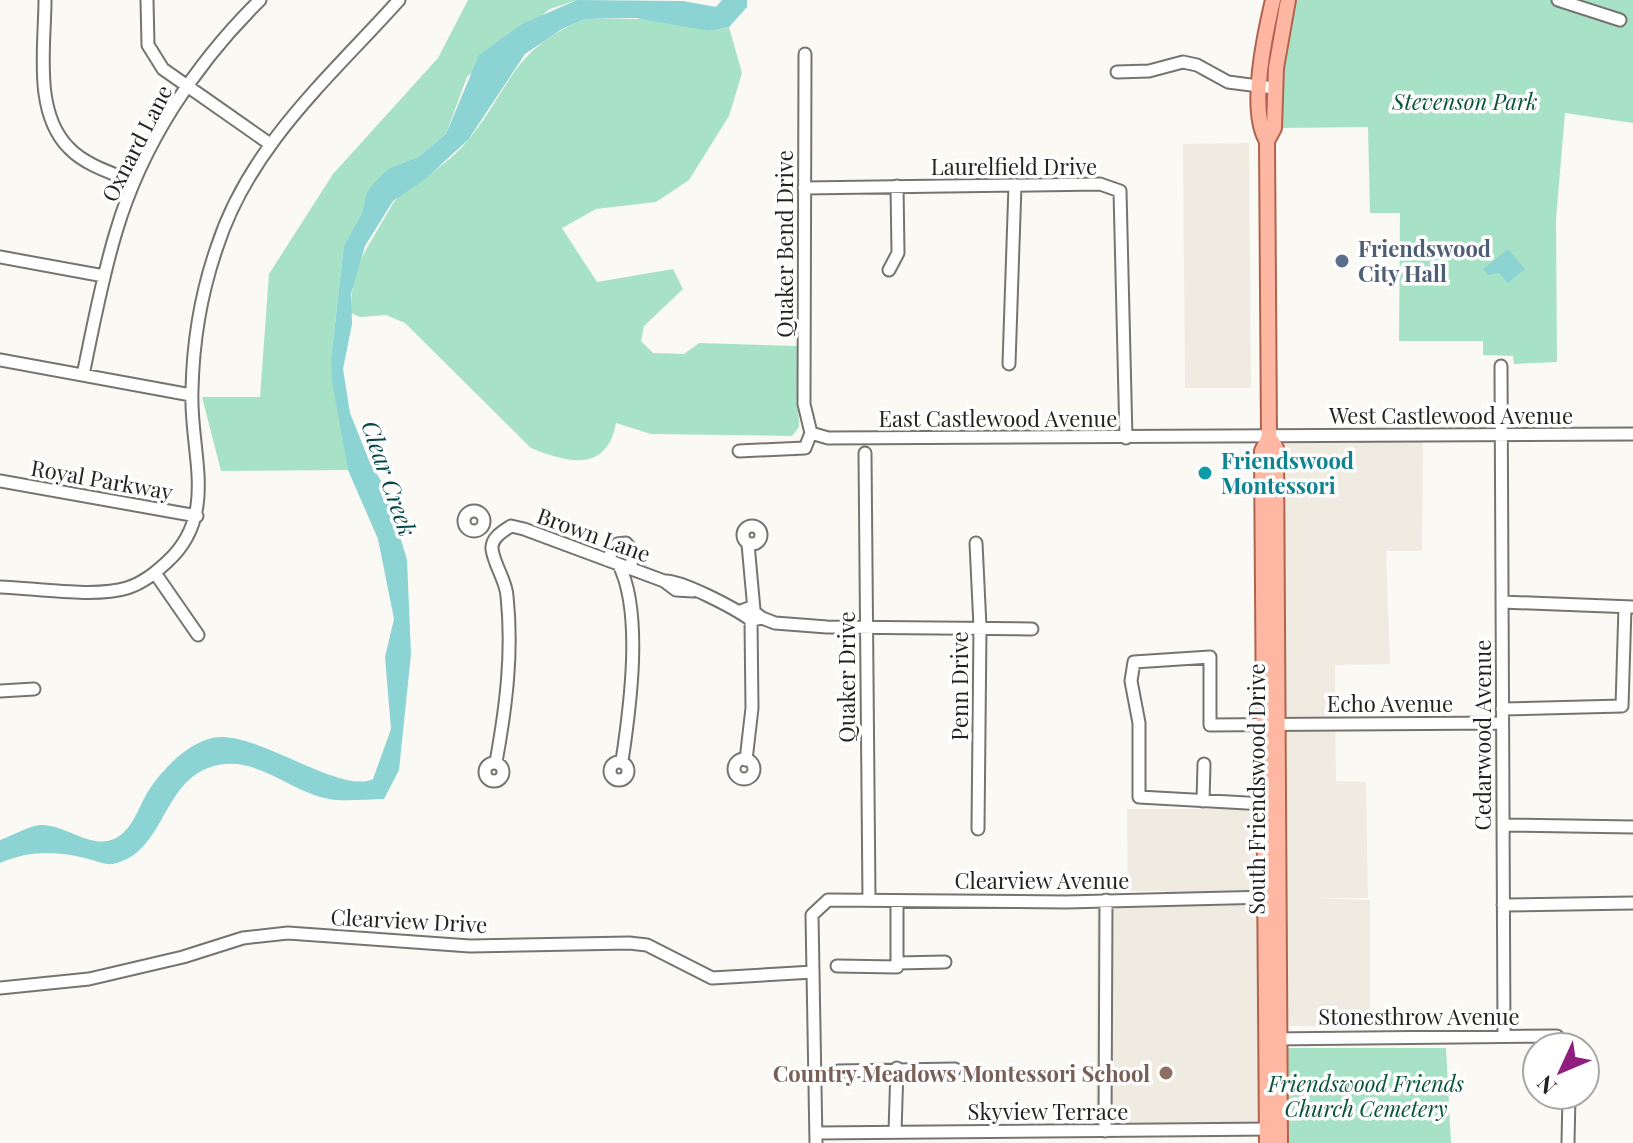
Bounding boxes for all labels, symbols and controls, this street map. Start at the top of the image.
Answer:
street label: Oxnard Lane [94,79,178,207]
park label: Stevenson Park [1391,86,1538,116]
street label: Quaker Bend Drive [769,150,799,338]
street label: Laurelfield Drive [931,151,1097,181]
place label: Friendswood City Hall [1358,233,1491,288]
marker: Friendswood City Hall [1333,252,1351,270]
street label: West Castlewood Avenue [1328,400,1573,430]
street label: East Castlewood Avenue [879,403,1117,433]
water label: Clear Creek [355,416,425,540]
place label: Friendswood Montessori [1221,445,1354,500]
street label: Royal Parkway [29,452,175,506]
marker: Friendswood Montessori [1196,464,1214,482]
street label: Brown Lane [533,500,655,568]
street label: Quaker Drive [831,611,861,743]
street label: Penn Drive [944,631,974,741]
street label: Cedarwood Avenue [1467,640,1497,830]
street label: South Friendswood Drive [1241,663,1271,915]
street label: Echo Avenue [1327,688,1453,718]
street label: Clearview Avenue [954,865,1130,895]
street label: Clearview Drive [330,901,488,939]
street label: Stonesthrow Avenue [1318,1001,1520,1031]
north arrow [1521,1031,1601,1111]
place label: Country Meadows Montessori School [773,1058,1150,1088]
marker: Country Meadows Montessori School [1157,1064,1175,1082]
park label: Friendswood Friends Church Cemetery [1267,1068,1465,1123]
text: N [1530,1069,1562,1102]
street label: Skyview Terrace [968,1096,1128,1126]

